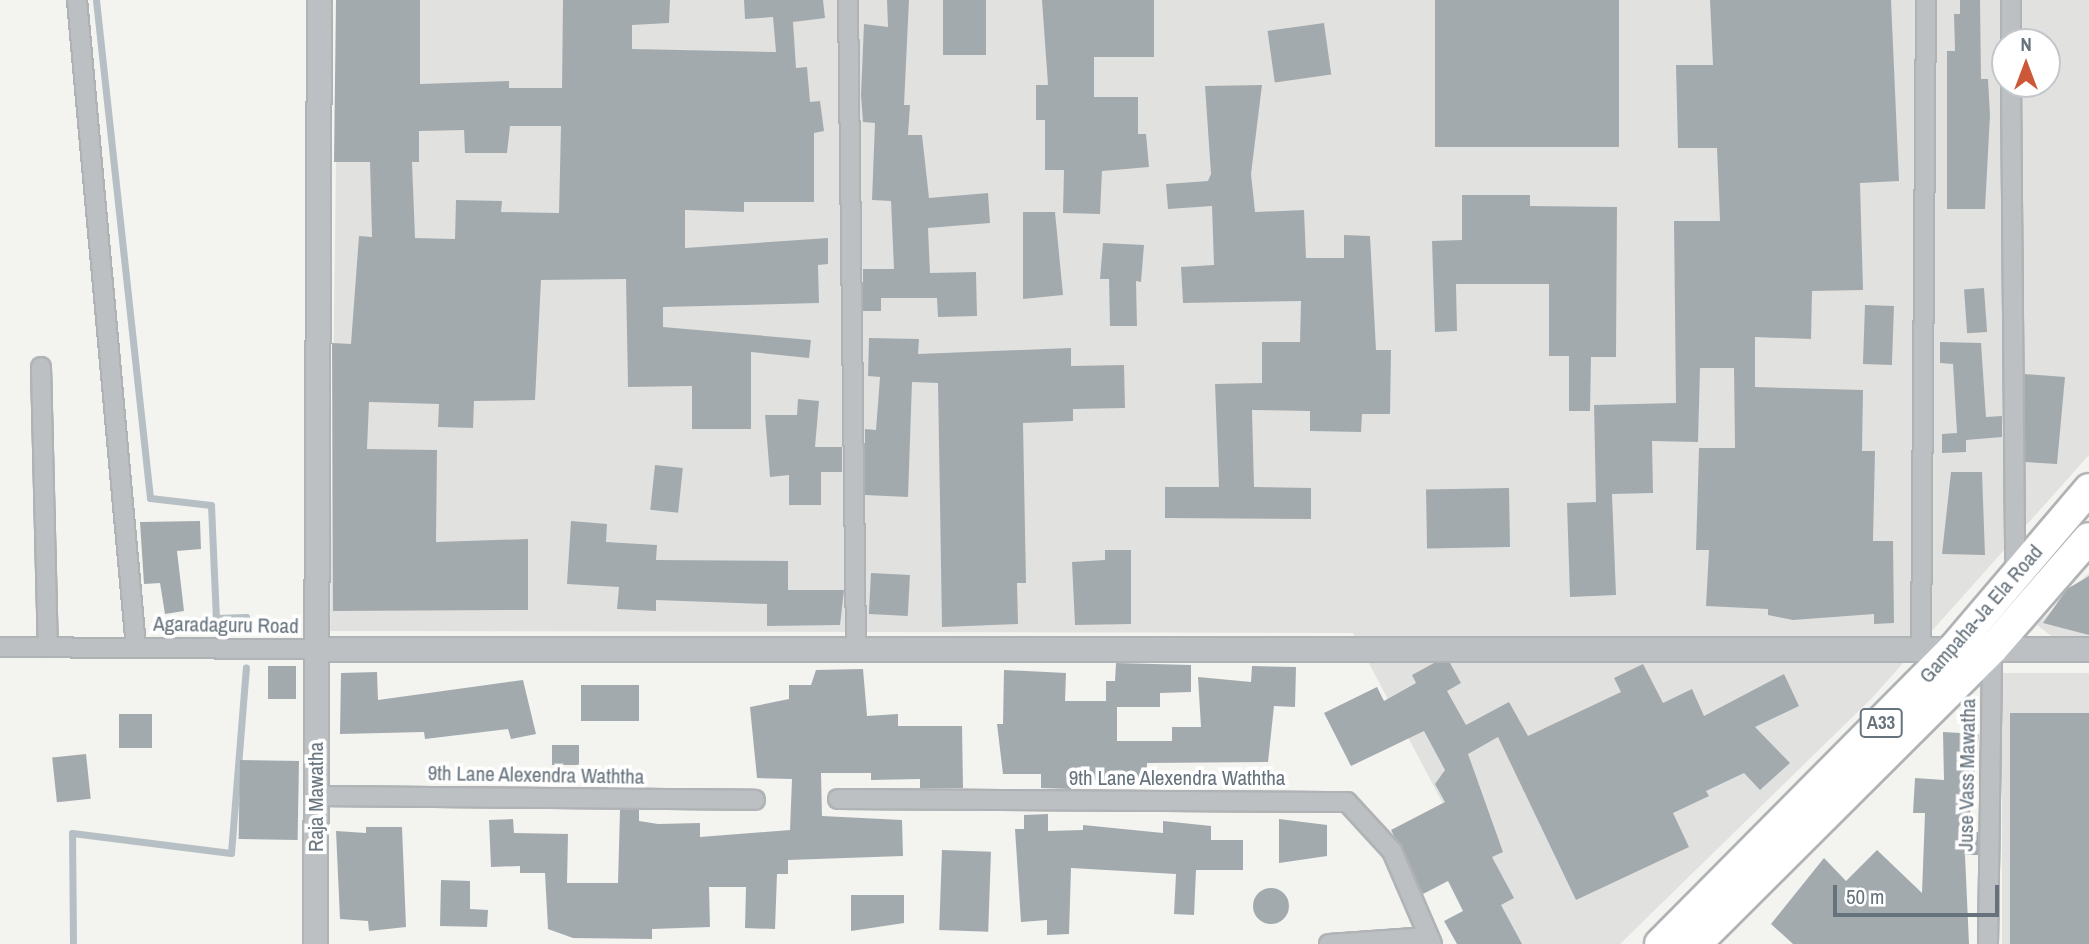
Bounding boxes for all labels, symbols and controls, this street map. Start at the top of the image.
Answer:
north arrow [1991,28,2061,98]
text: N [2020,31,2032,57]
street label: Gampaha-Ja Ela Road [1914,540,2048,688]
street label: Agaradaguru Road [153,611,299,639]
street label: Juse Vass Mawatha [1953,698,1981,852]
road number: A33 [1858,708,1904,738]
street label: Raja Mawatha [303,742,329,852]
street label: 9th Lane Alexendra Waththa [427,761,645,789]
street label: 9th Lane Alexendra Waththa [1068,765,1286,791]
scale bar [1837,870,2003,914]
text: 50 m [1846,882,1884,911]

